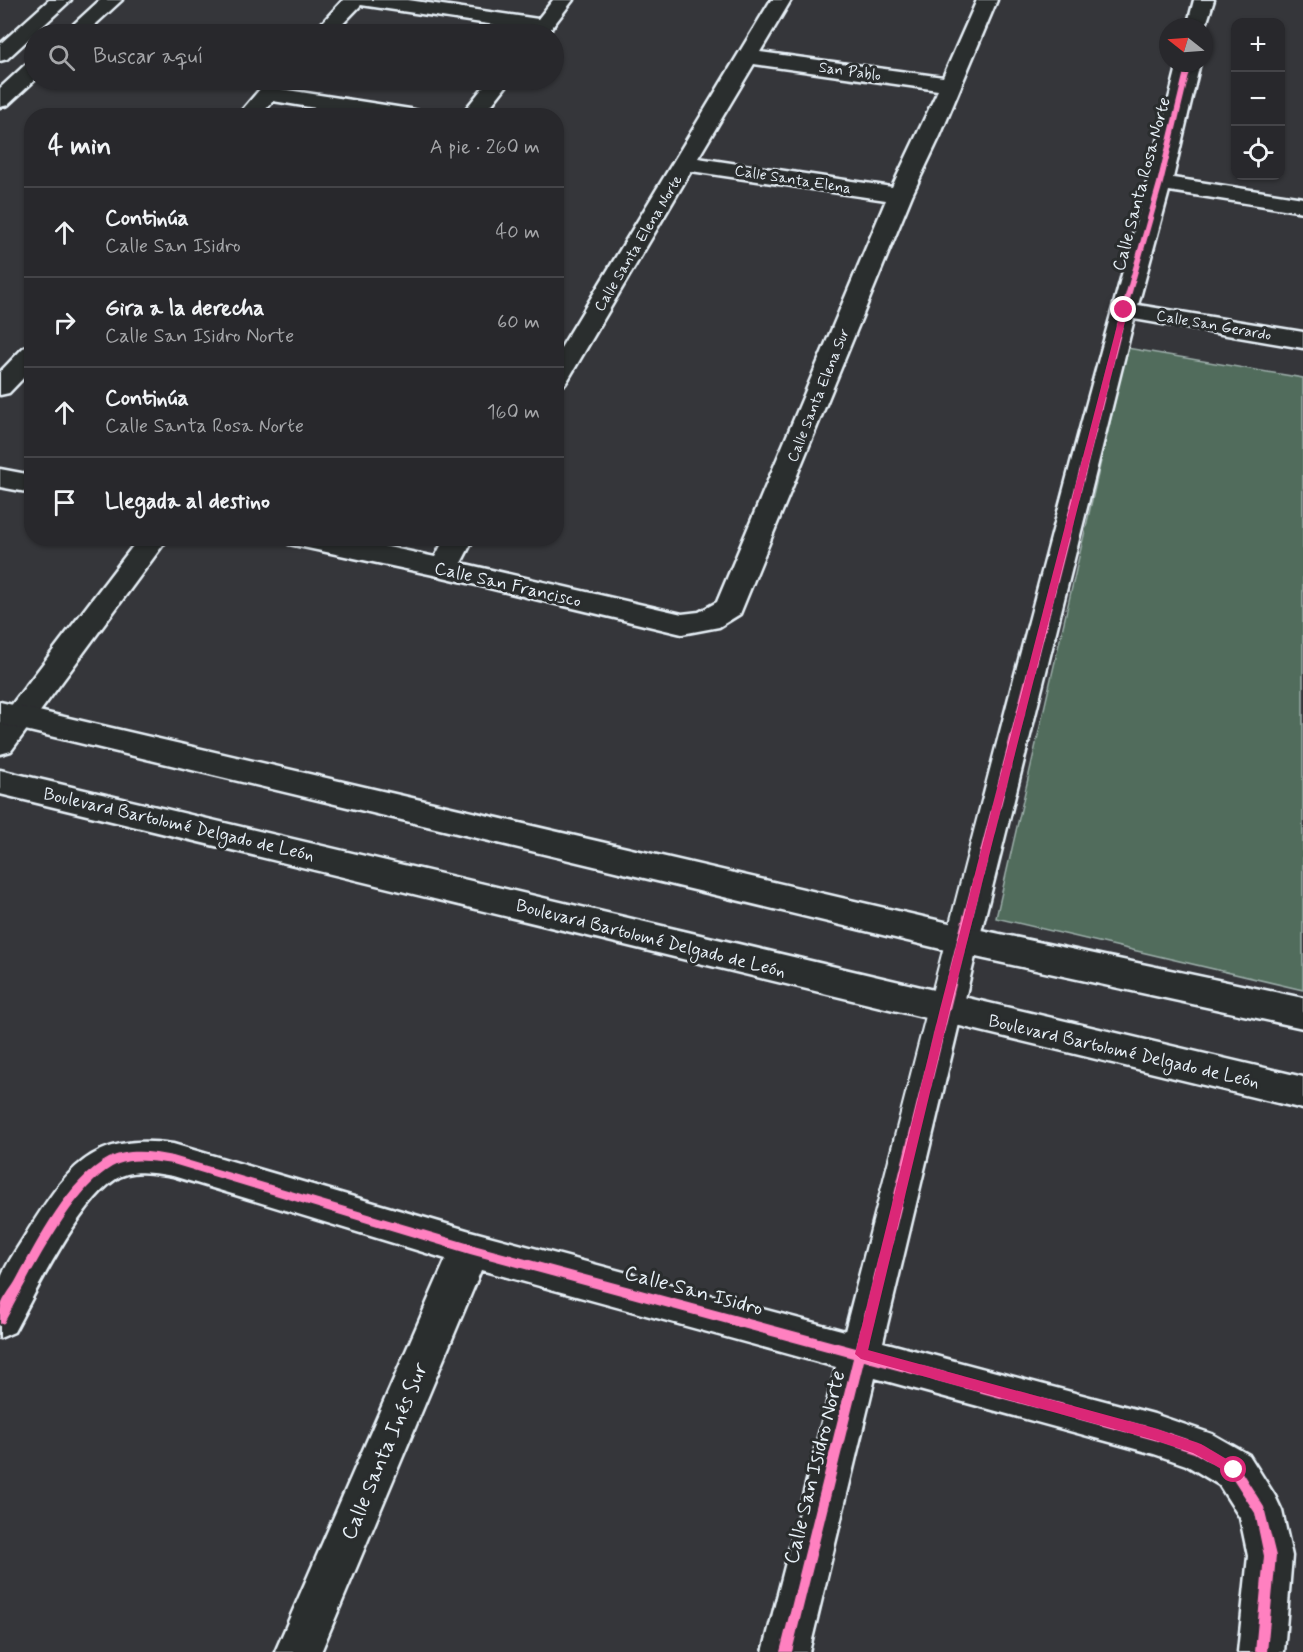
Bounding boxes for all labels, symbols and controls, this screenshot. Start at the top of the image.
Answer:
north arrow [1159,18,1213,72]
map controls [1231,18,1285,180]
button: + [1231,18,1285,72]
search box [24,24,564,90]
icon: search [45,41,78,74]
text: Buscar aquí [93,43,204,71]
street label: San Pablo [818,58,882,86]
button: − [1231,72,1285,126]
street label: Calle Santa Rosa Norte [1107,95,1177,274]
button: locate [1231,126,1285,180]
text: 4 min [48,130,111,164]
text: A pie · 260 m [430,134,540,161]
street label: Calle Santa Elena [733,161,853,199]
street label: Calle Santa Elena Norte [590,171,688,316]
text: Continúa [105,205,189,233]
icon: ahead [48,216,81,249]
text: 40 m [496,219,540,246]
text: Calle San Isidro [105,233,241,260]
text: Gira a la derecha [105,295,265,323]
route end [1110,296,1136,322]
icon: right [48,306,81,339]
street label: Calle San Gerardo [1155,306,1273,346]
text: 60 m [497,309,540,336]
text: Calle San Isidro Norte [105,323,294,350]
street label: Calle Santa Elena Sur [783,326,855,465]
text: Continúa [105,385,189,413]
icon: ahead [48,396,81,429]
text: 160 m [487,399,540,426]
text: Calle Santa Rosa Norte [105,413,304,440]
icon: arrive [48,486,81,519]
text: Llegada al destino [105,488,270,516]
street label: Calle San Francisco [432,556,584,614]
street label: Boulevard Bartolomé Delgado de León [41,782,317,869]
street label: Boulevard Bartolomé Delgado de León [513,894,788,985]
street label: Boulevard Bartolomé Delgado de León [986,1009,1262,1096]
street label: Calle San Isidro [621,1259,766,1323]
street label: Calle Santa Inés Sur [335,1358,435,1544]
street label: Calle San Isidro Norte [777,1367,853,1567]
route start [1220,1456,1246,1482]

